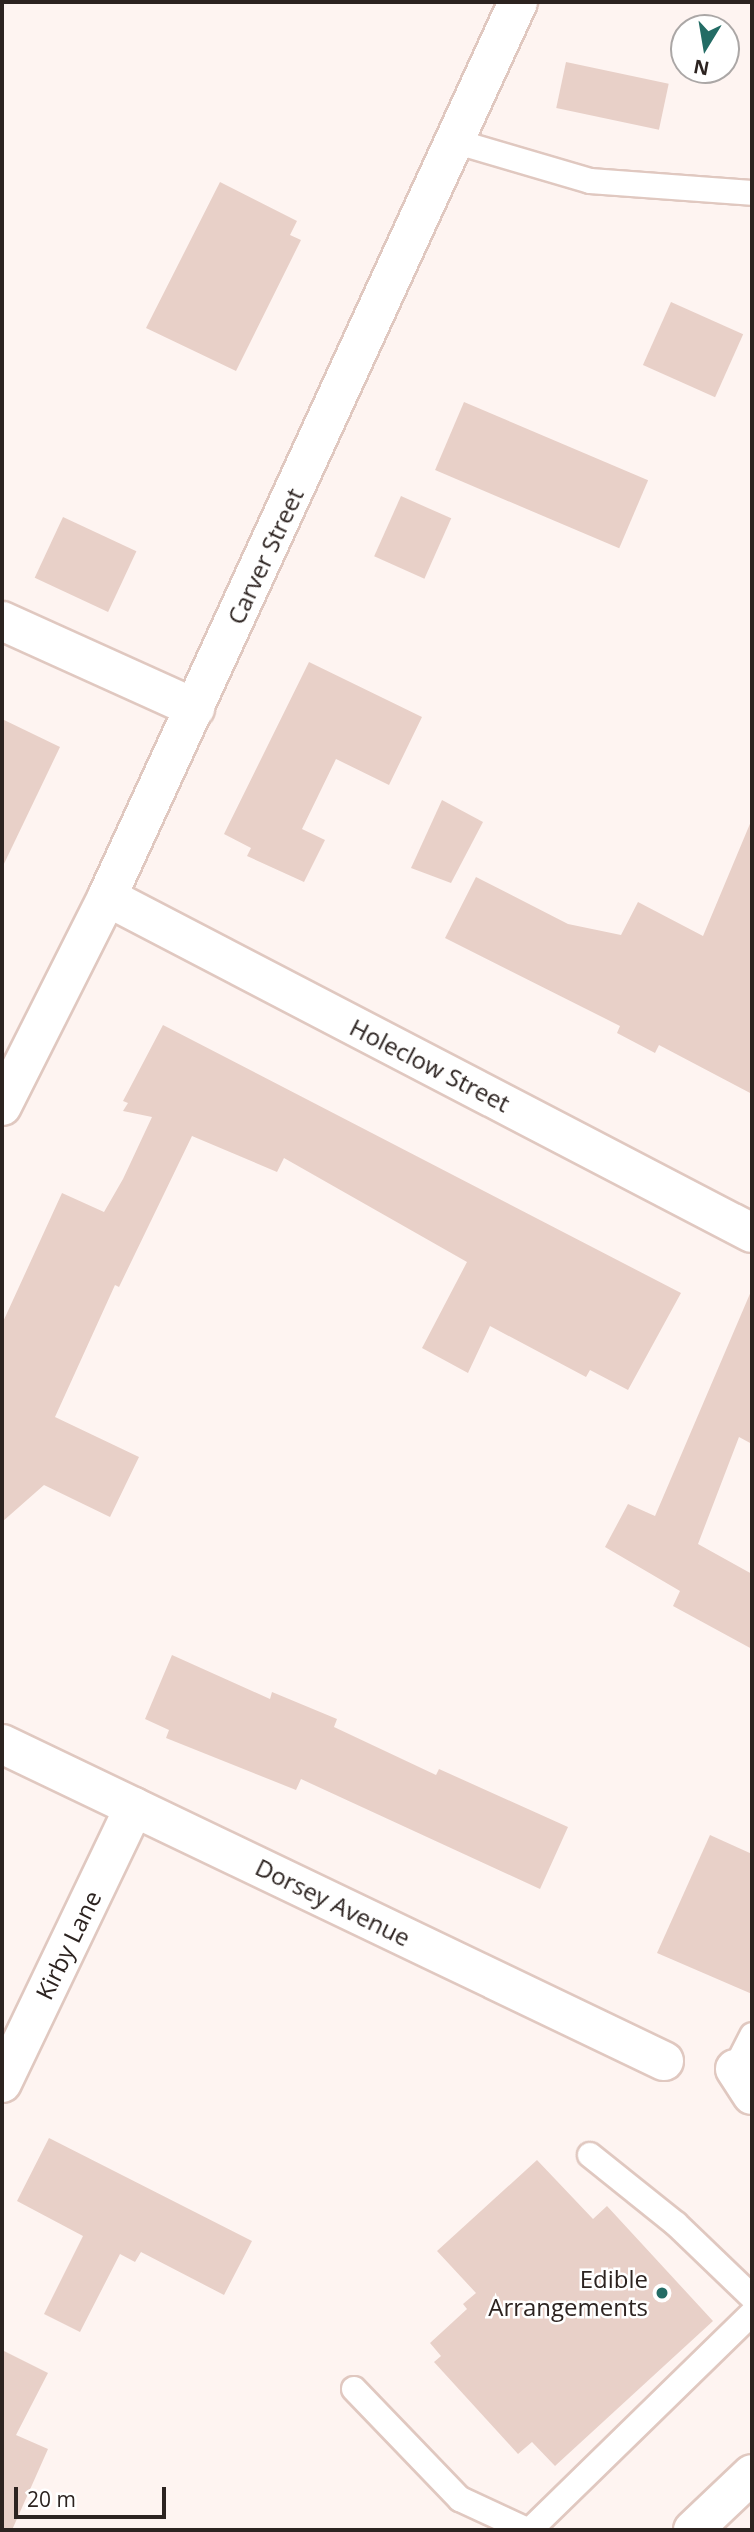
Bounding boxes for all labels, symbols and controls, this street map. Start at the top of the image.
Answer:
north arrow [670,14,740,84]
text: N [691,53,711,82]
street label: Carver Street [221,483,309,629]
street label: Holeclow Street [345,1012,515,1118]
street label: Dorsey Avenue [251,1852,415,1952]
street label: Kirby Lane [29,1886,107,2004]
place label: Edible Arrangements [488,2265,648,2321]
marker: Edible Arrangements [654,2285,670,2301]
scale bar [18,2472,170,2516]
text: 20 m [27,2485,76,2513]

